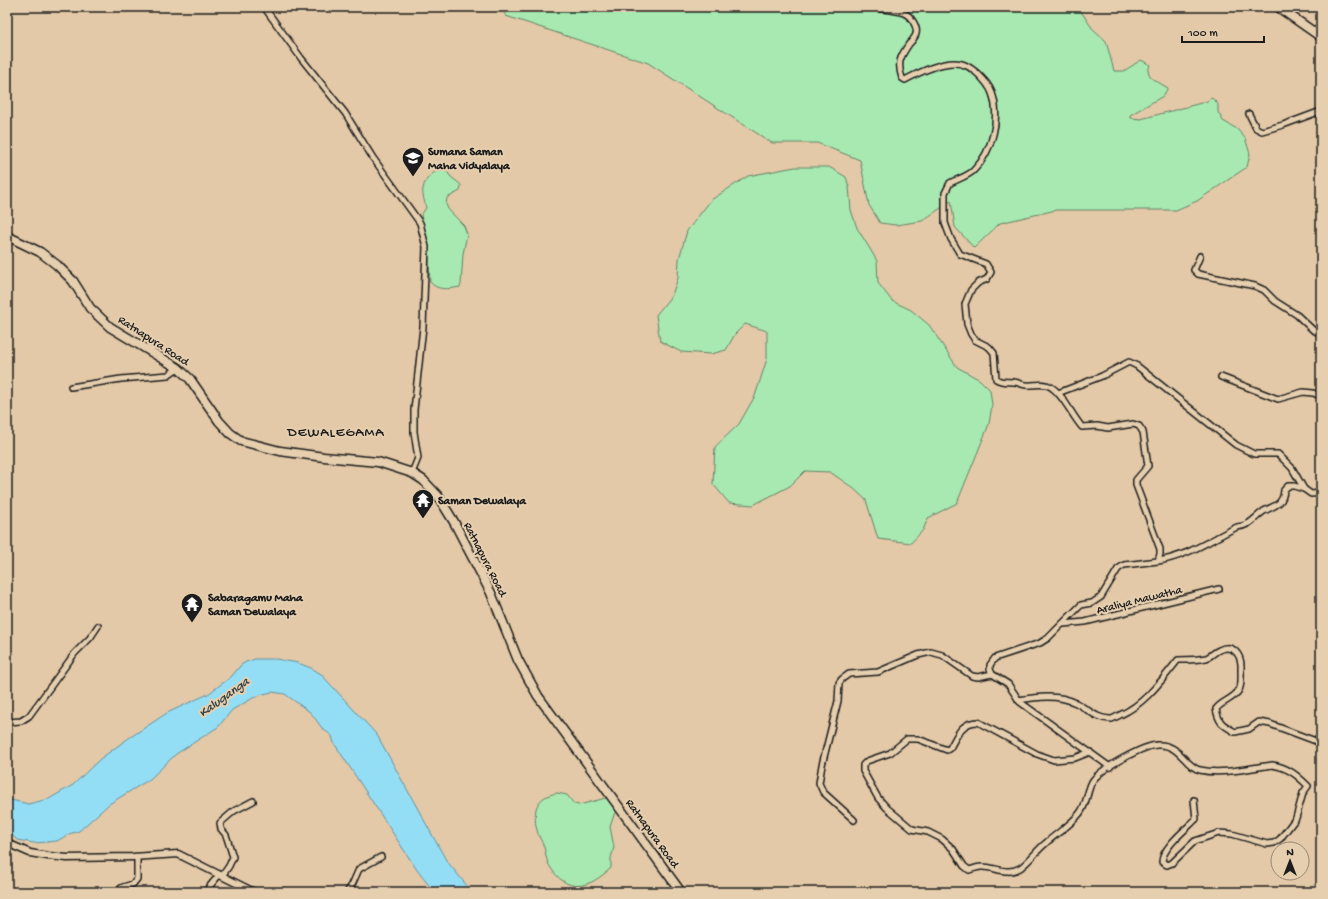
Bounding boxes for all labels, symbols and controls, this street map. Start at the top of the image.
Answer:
scale bar [1182,18,1264,44]
text: 100 m [1187,27,1218,41]
school or university icon: Sumana Saman Maha Vidyalaya [400,145,426,178]
place label: Sumana Saman Maha Vidyalaya [428,146,511,174]
street label: Ratnapura Road [115,314,192,370]
district label: DEWALEGAMA [287,425,384,442]
temple icon: Saman Dewalaya [410,487,436,520]
place label: Saman Dewalaya [438,495,527,509]
street label: Ratnapura Road [459,520,509,600]
street label: Araliya Mawatha [1095,583,1184,618]
temple icon: Sabaragamu Maha Saman Dewalaya [179,591,205,624]
place label: Sabaragamu Maha Saman Dewalaya [208,592,304,620]
water label: Kaluganga [196,674,253,721]
street label: Ratnapura Road [622,797,682,872]
north arrow [1270,841,1310,881]
text: N [1286,847,1294,859]

